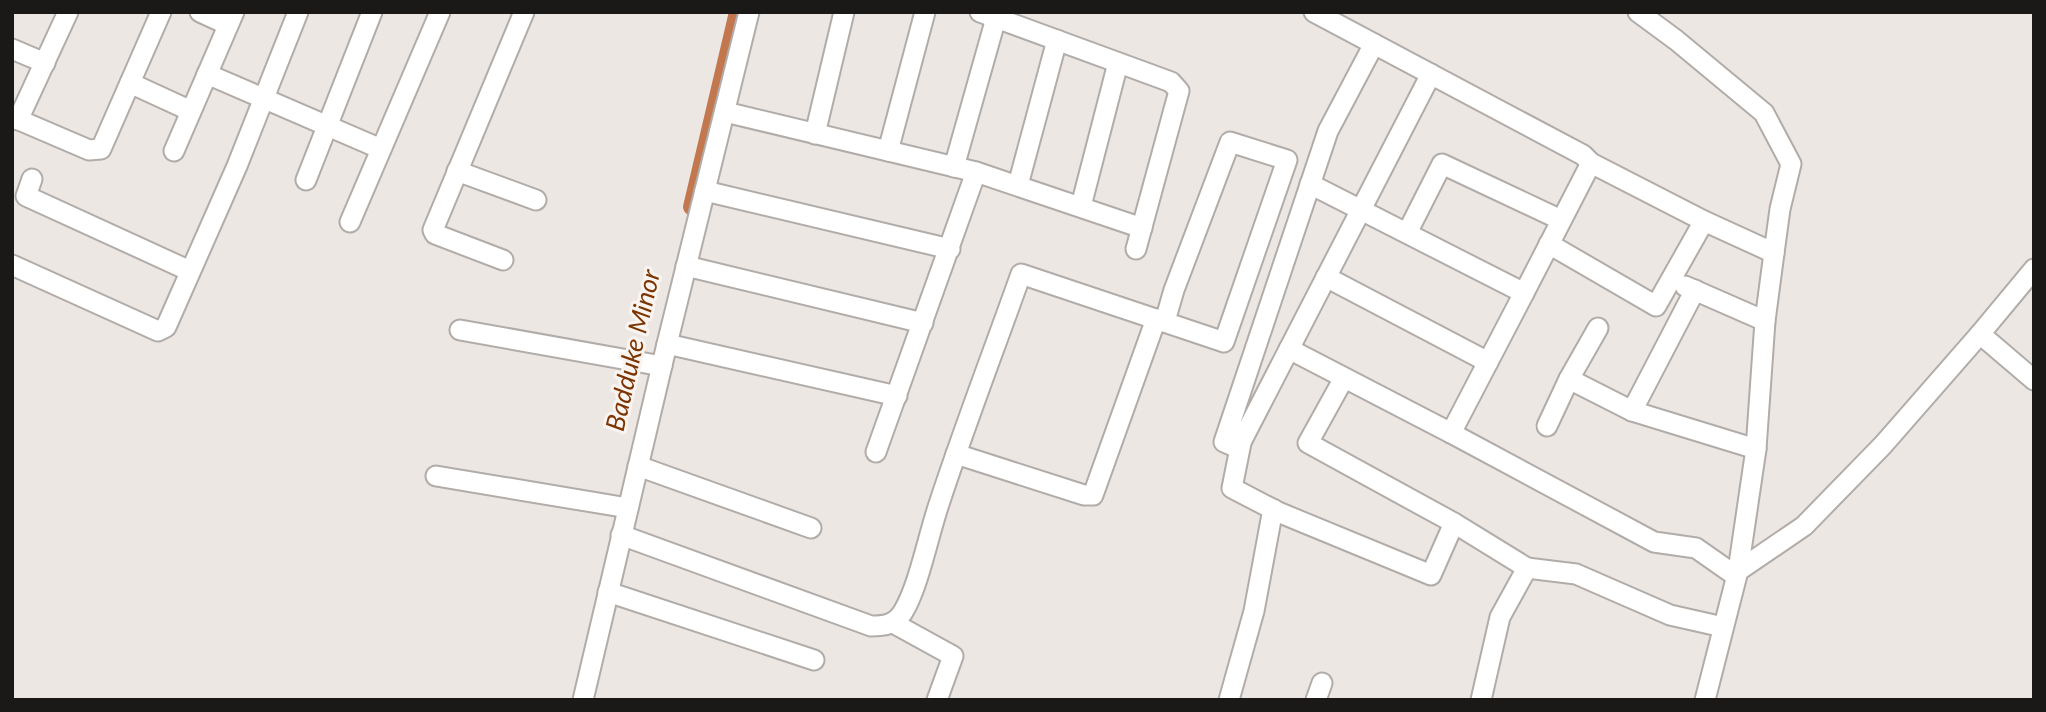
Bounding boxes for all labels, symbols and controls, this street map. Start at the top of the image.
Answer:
water label: Badduke Minor [598,265,666,434]

